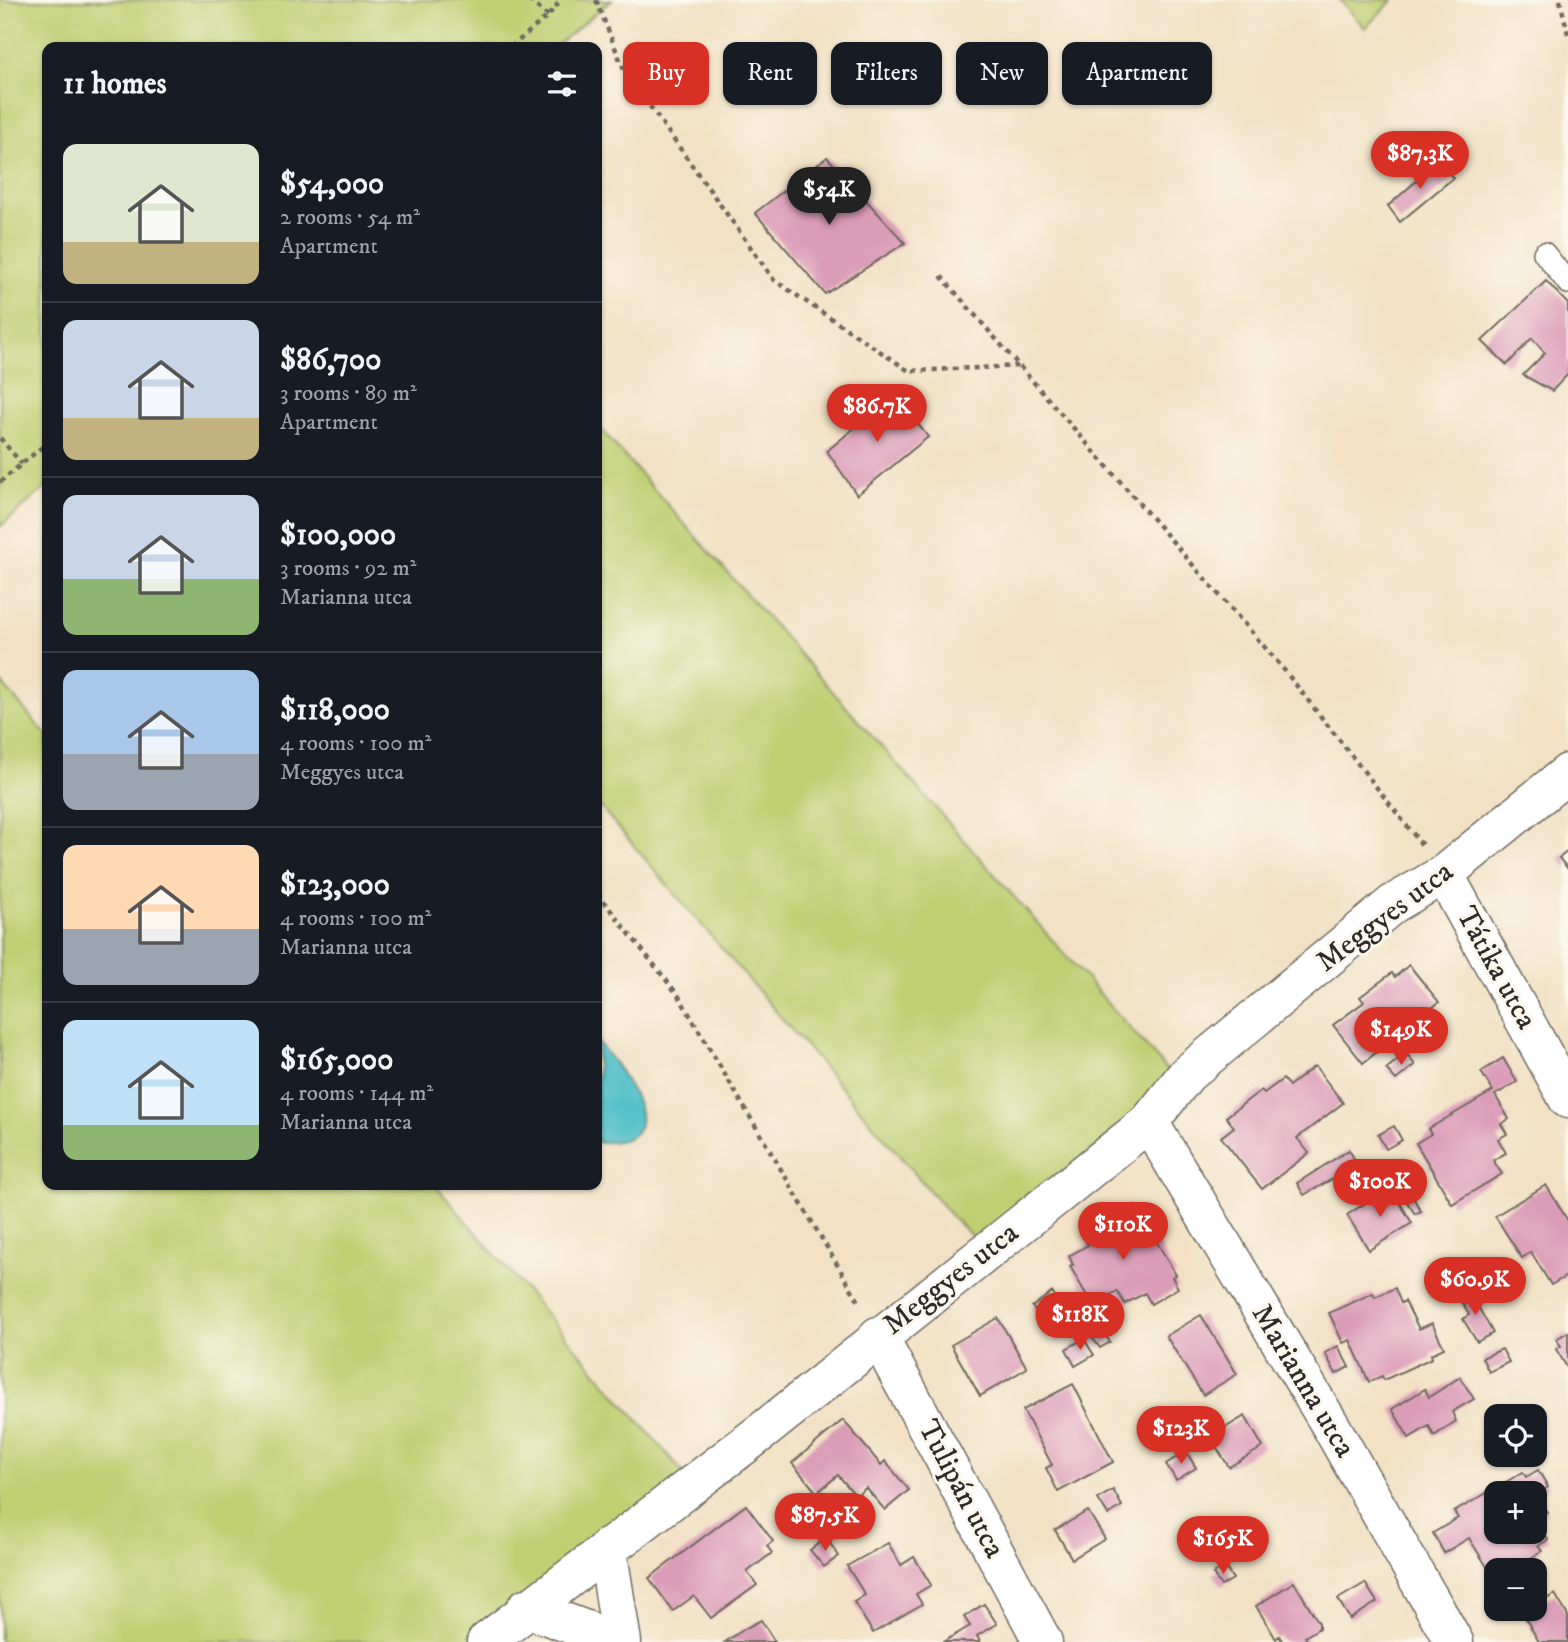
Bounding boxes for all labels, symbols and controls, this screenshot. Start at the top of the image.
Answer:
chip: Buy [623,42,709,105]
chip: Rent [723,42,817,105]
chip: Filters [831,42,942,105]
chip: New [956,42,1048,105]
chip: Apartment [1062,42,1212,105]
icon: filters [543,65,581,103]
text: 11 homes [63,66,167,103]
pin: $87.3K [1363,132,1477,191]
text: $87.3K [1387,139,1453,168]
text: $54,000 [280,166,384,203]
pin: $54K [788,168,870,227]
icon: home [119,172,203,256]
text: $54K [803,175,855,204]
text: 2 rooms · 54 m² [280,203,420,232]
text: Apartment [280,232,378,261]
text: $86,700 [280,342,381,379]
icon: home [119,348,203,432]
text: 3 rooms · 89 m² [280,379,417,408]
pin: $86.7K [820,384,934,444]
text: $86.7K [843,392,911,421]
text: Apartment [280,408,378,437]
text: $100,000 [280,517,396,554]
icon: home [119,523,203,607]
text: 3 rooms · 92 m² [280,554,417,583]
text: Marianna utca [280,583,412,612]
text: $118,000 [280,692,390,729]
icon: home [119,698,203,782]
text: 4 rooms · 100 m² [280,729,432,758]
text: Meggyes utca [280,758,404,787]
street label: Meggyes utca [1309,853,1461,980]
text: $123,000 [280,867,390,904]
icon: home [119,873,203,957]
street label: Tátika utca [1447,900,1545,1036]
text: 4 rooms · 100 m² [280,904,432,933]
text: Marianna utca [280,933,412,962]
pin: $149K [1352,1007,1450,1067]
text: $149K [1370,1015,1432,1044]
text: $165,000 [280,1042,393,1079]
icon: home [119,1048,203,1132]
text: 4 rooms · 144 m² [280,1079,433,1108]
text: Marianna utca [280,1108,412,1137]
pin: $100K [1331,1160,1429,1219]
text: $100K [1349,1167,1411,1196]
pin: $110K [1074,1202,1172,1262]
text: $110K [1094,1210,1152,1239]
street label: Meggyes utca [876,1214,1026,1343]
pin: $60.9K [1418,1258,1532,1317]
text: $60.9K [1440,1265,1510,1294]
pin: $118K [1031,1292,1129,1352]
street label: Marianna utca [1243,1298,1363,1465]
text: $118K [1051,1300,1109,1329]
map controls [1484,1404,1547,1621]
button: locate [1484,1404,1547,1467]
pin: $123K [1132,1406,1230,1466]
street label: Tulipán utca [909,1413,1013,1565]
text: $123K [1152,1414,1210,1443]
button: + [1484,1481,1547,1544]
pin: $87.5K [768,1494,882,1553]
text: $87.5K [791,1501,859,1530]
pin: $165K [1174,1516,1272,1576]
text: $165K [1193,1524,1253,1553]
button: − [1484,1558,1547,1621]

